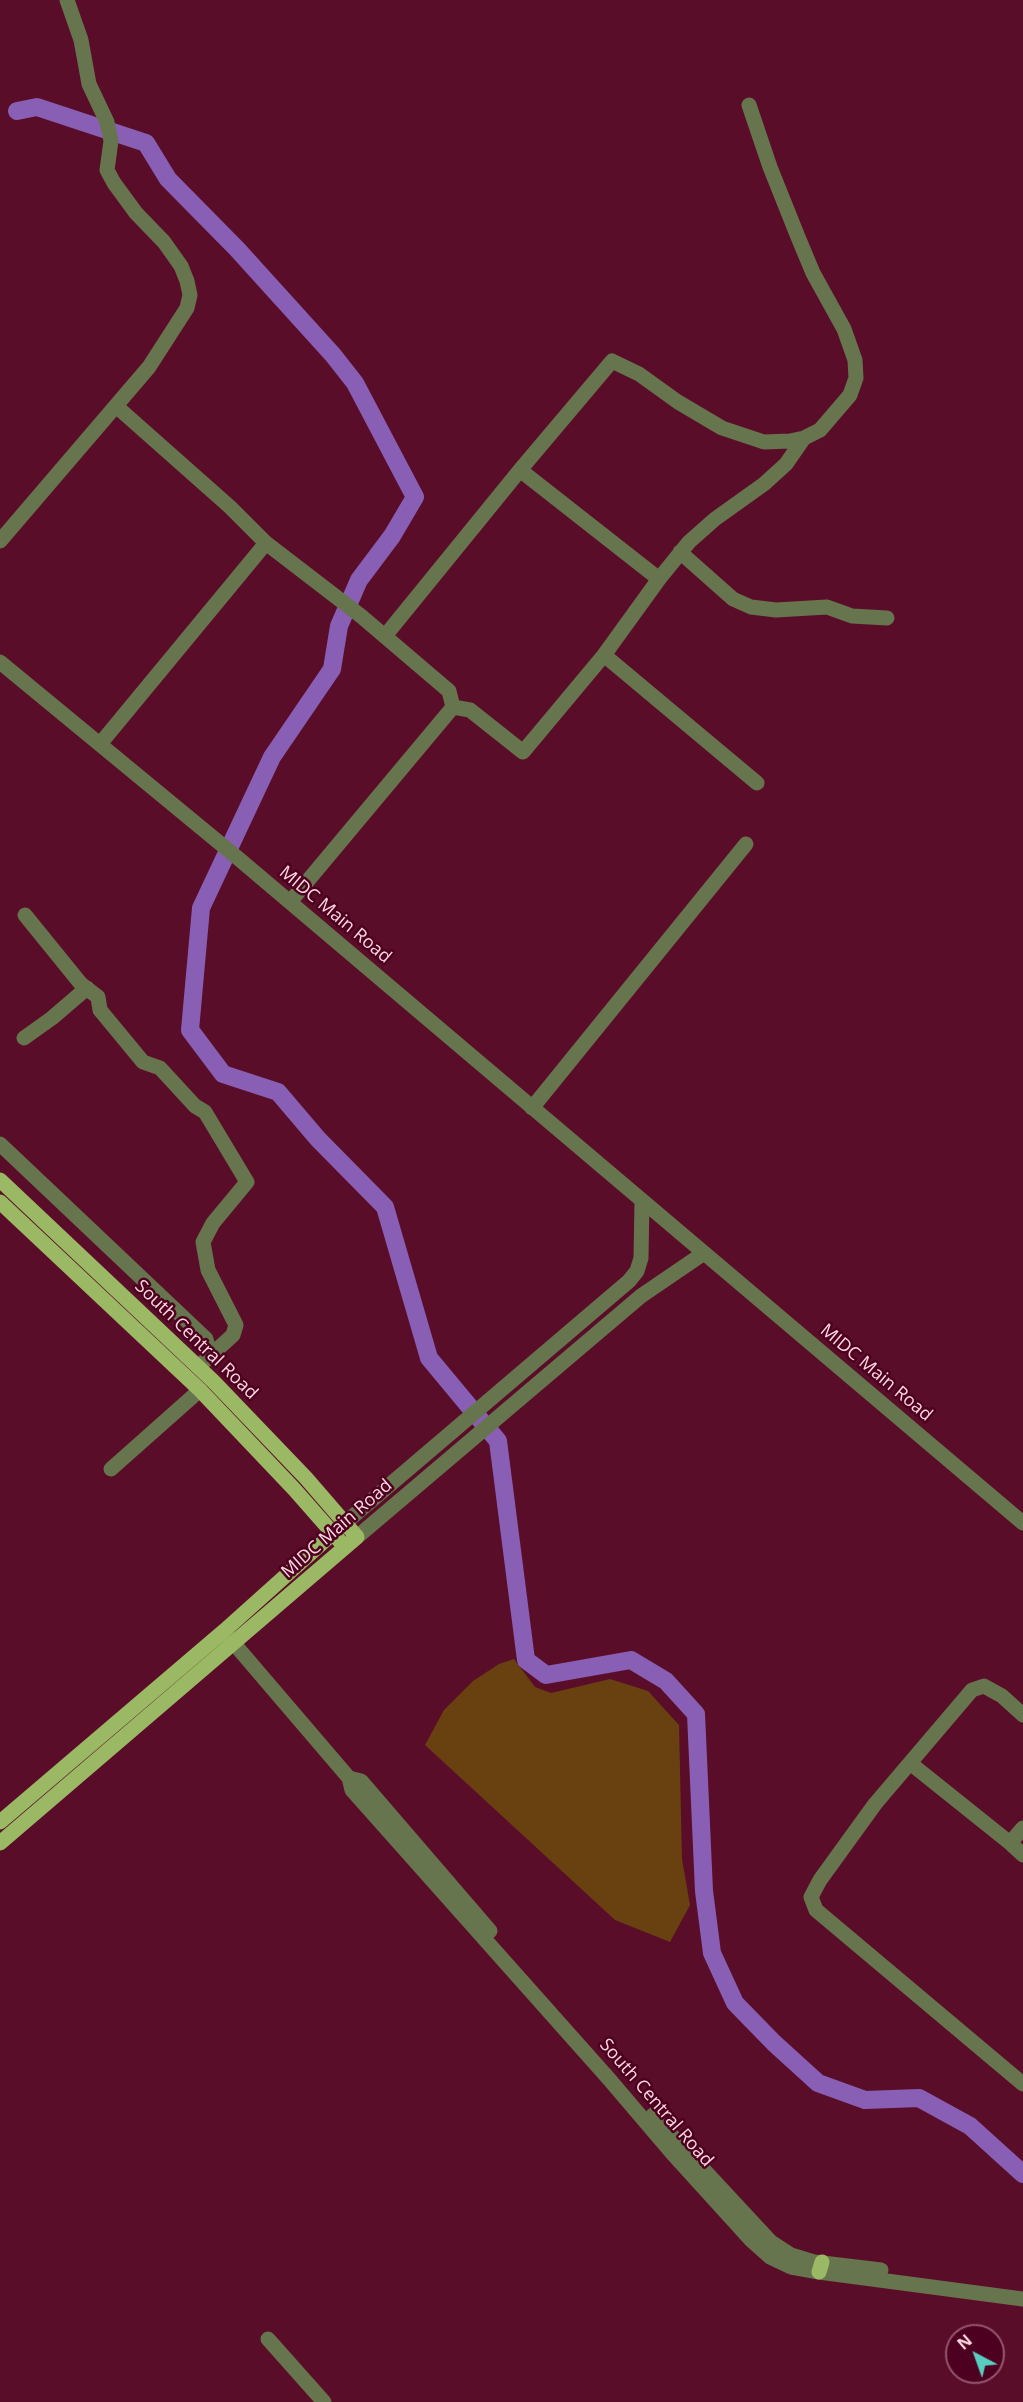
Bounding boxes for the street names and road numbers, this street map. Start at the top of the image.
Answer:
street label: MIDC Main Road [275,862,395,968]
street label: South Central Road [130,1276,262,1404]
street label: MIDC Main Road [816,1320,936,1426]
street label: MIDC Main Road [277,1475,397,1583]
street label: South Central Road [595,2035,717,2171]

